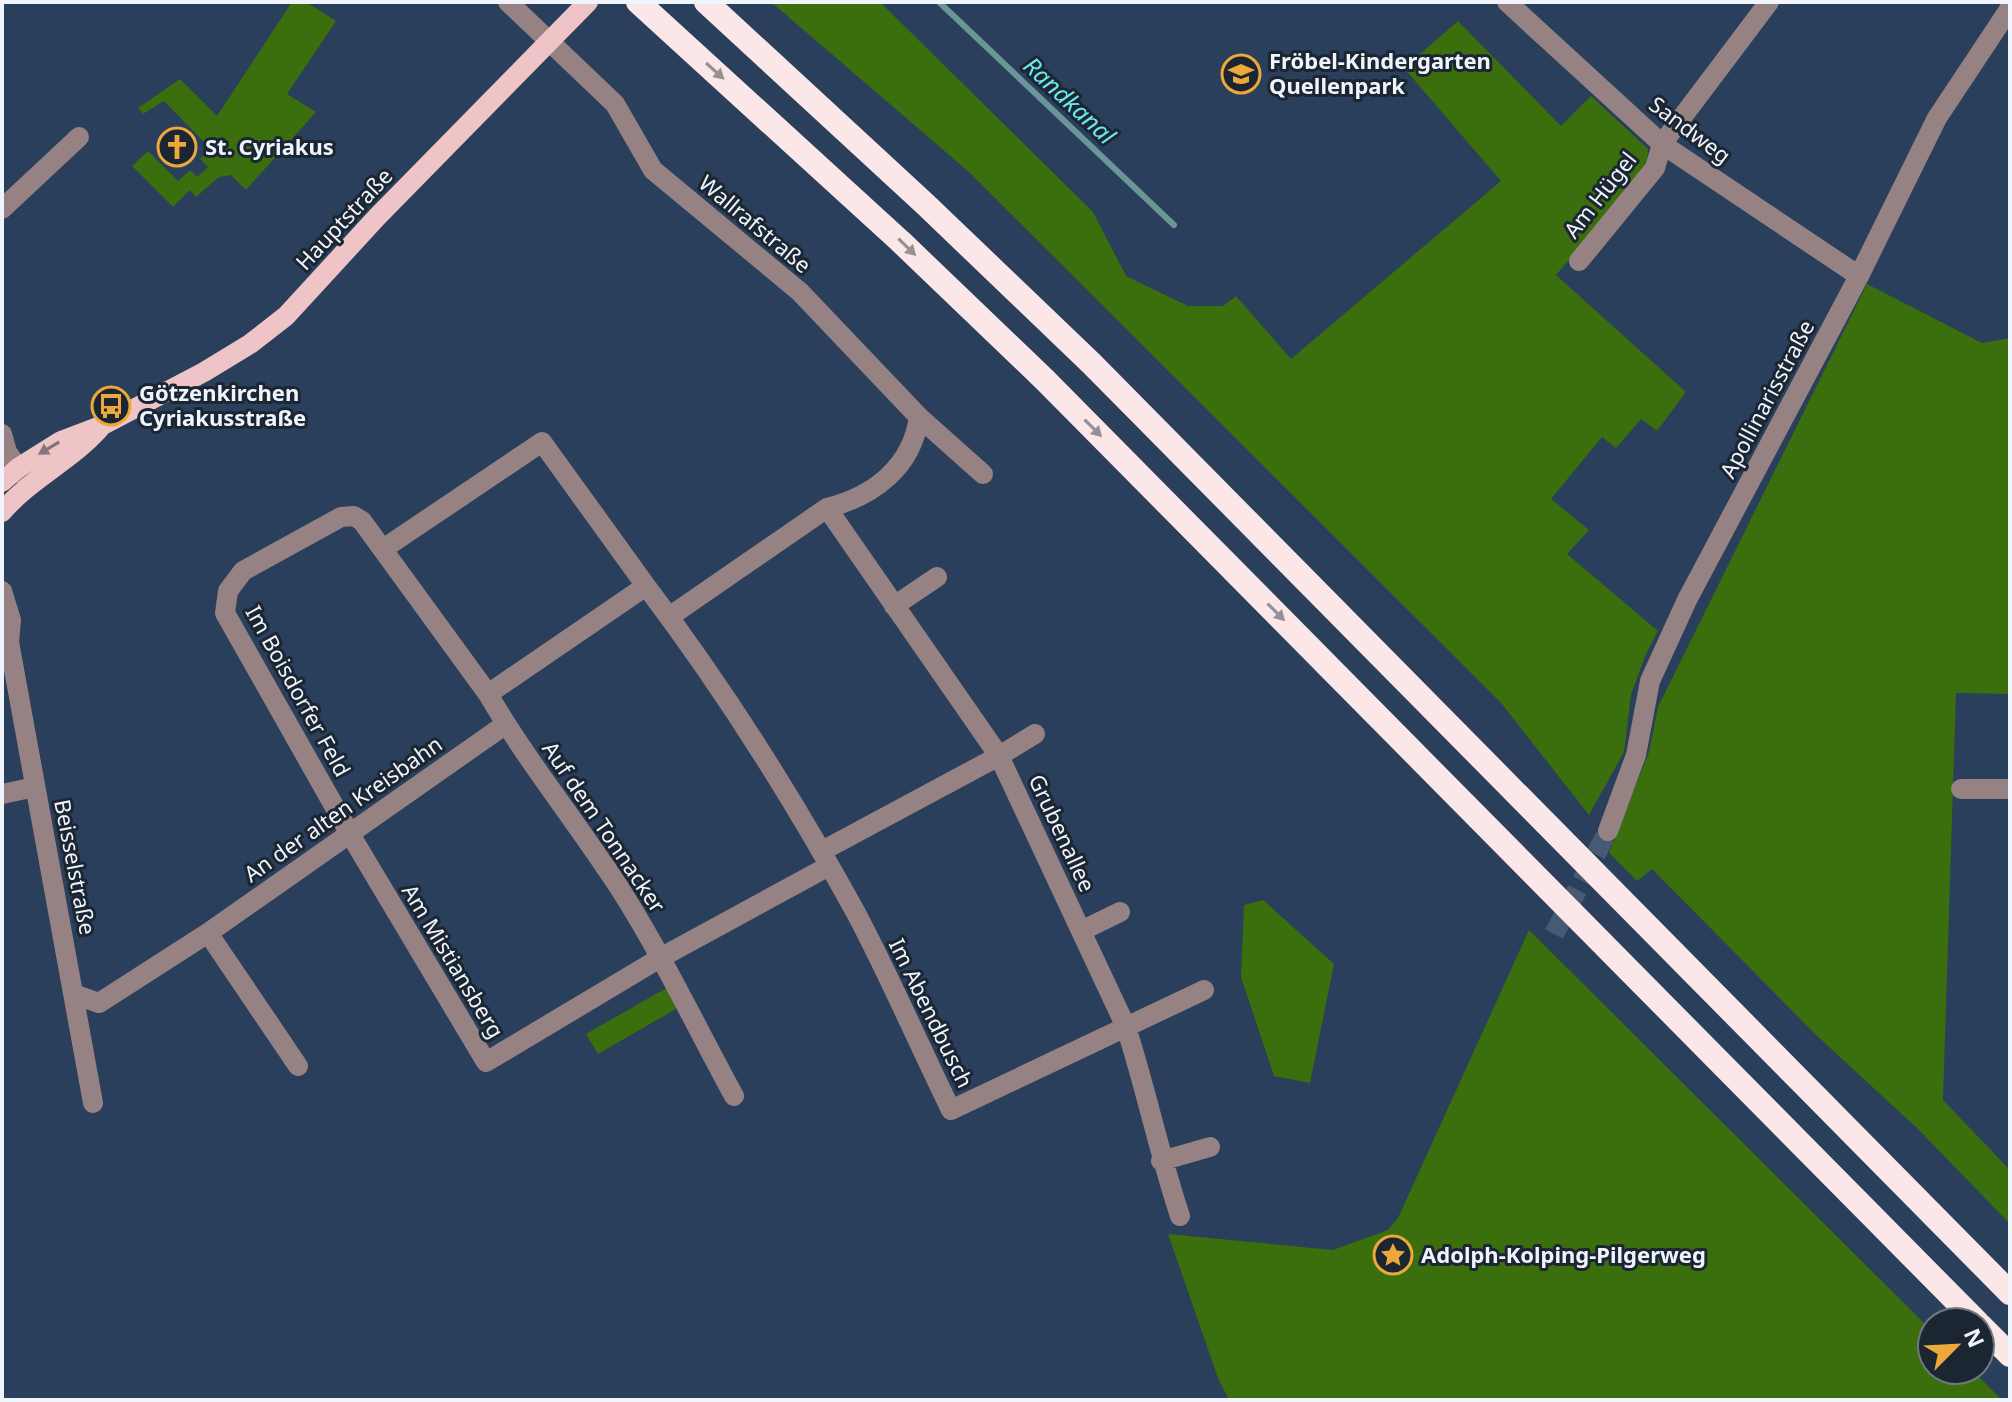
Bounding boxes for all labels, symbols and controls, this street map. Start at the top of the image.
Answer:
place label: Fröbel-Kindergarten Quellenpark [1269,45,1491,100]
water label: Randkanal [1017,49,1124,152]
school or university icon: Fröbel-Kindergarten Quellenpark [1220,53,1262,95]
one-way arrow [706,61,725,79]
street label: Sandweg [1644,89,1737,170]
church icon: St. Cyriakus [156,126,198,168]
place label: St. Cyriakus [205,131,334,161]
street label: Am Hügel [1556,145,1642,244]
street label: Hauptstraße [288,161,398,276]
street label: Wallrafstraße [693,167,818,279]
one-way arrow [897,237,916,255]
street label: Apollinarisstraße [1712,314,1820,483]
place label: Götzenkirchen Cyriakusstraße [139,377,306,432]
bus stop icon: Götzenkirchen Cyriakusstraße [90,385,132,427]
one-way arrow [1083,418,1102,437]
one-way arrow [38,441,60,455]
street label: Im Boisdorfer Feld [239,600,358,781]
one-way arrow [1266,602,1285,621]
street label: An der alten Kreisbahn [237,728,448,888]
street label: Auf dem Tonnacker [536,735,673,918]
street label: Grubenallee [1023,769,1103,896]
street label: Beisselstraße [48,797,104,937]
street label: Am Mistiansberg [396,878,512,1043]
street label: Im Abendbusch [883,933,981,1092]
place icon: Adolph-Kolping-Pilgerweg [1372,1234,1414,1276]
place label: Adolph-Kolping-Pilgerweg [1421,1239,1706,1269]
north arrow [1916,1306,1996,1386]
text: N [1958,1323,1993,1352]

